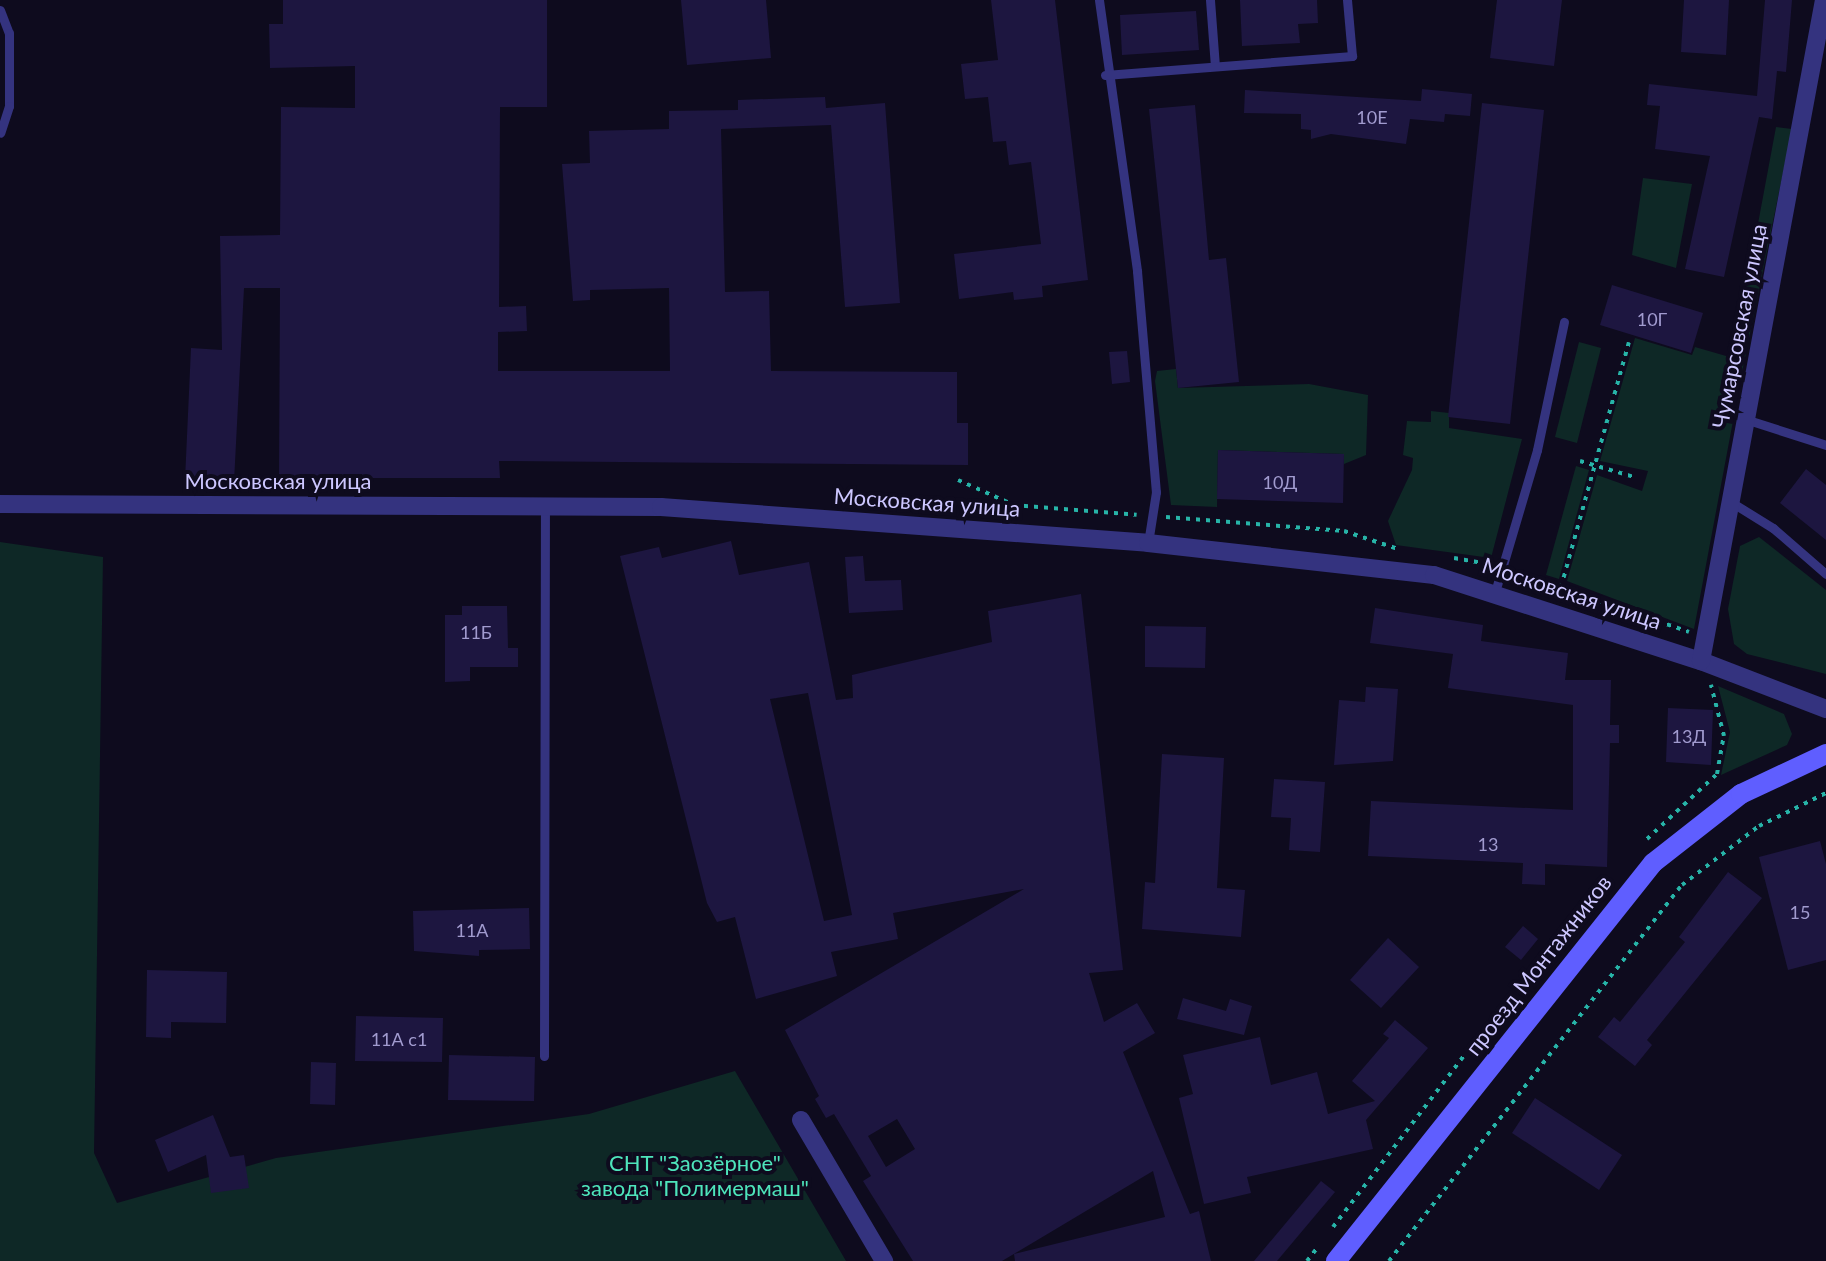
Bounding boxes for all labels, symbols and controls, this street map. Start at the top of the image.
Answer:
house number: 10Е [1356,106,1388,128]
street label: Чумарсовская улица [1706,222,1772,430]
house number: 10Г [1637,308,1667,330]
street label: Московская улица [185,468,371,494]
house number: 10Д [1262,471,1298,493]
street label: Московская улица [833,482,1021,522]
street label: Московская улица [1479,552,1665,634]
house number: 11Б [460,621,492,643]
house number: 13Д [1671,725,1707,747]
house number: 13 [1478,833,1498,855]
street label: проезд Монтажников [1459,870,1617,1060]
house number: 15 [1790,901,1810,923]
house number: 11А [455,919,489,941]
house number: 11А с1 [371,1028,427,1050]
park label: СНТ "Заозёрное" завода "Полимермаш" [581,1149,809,1200]

